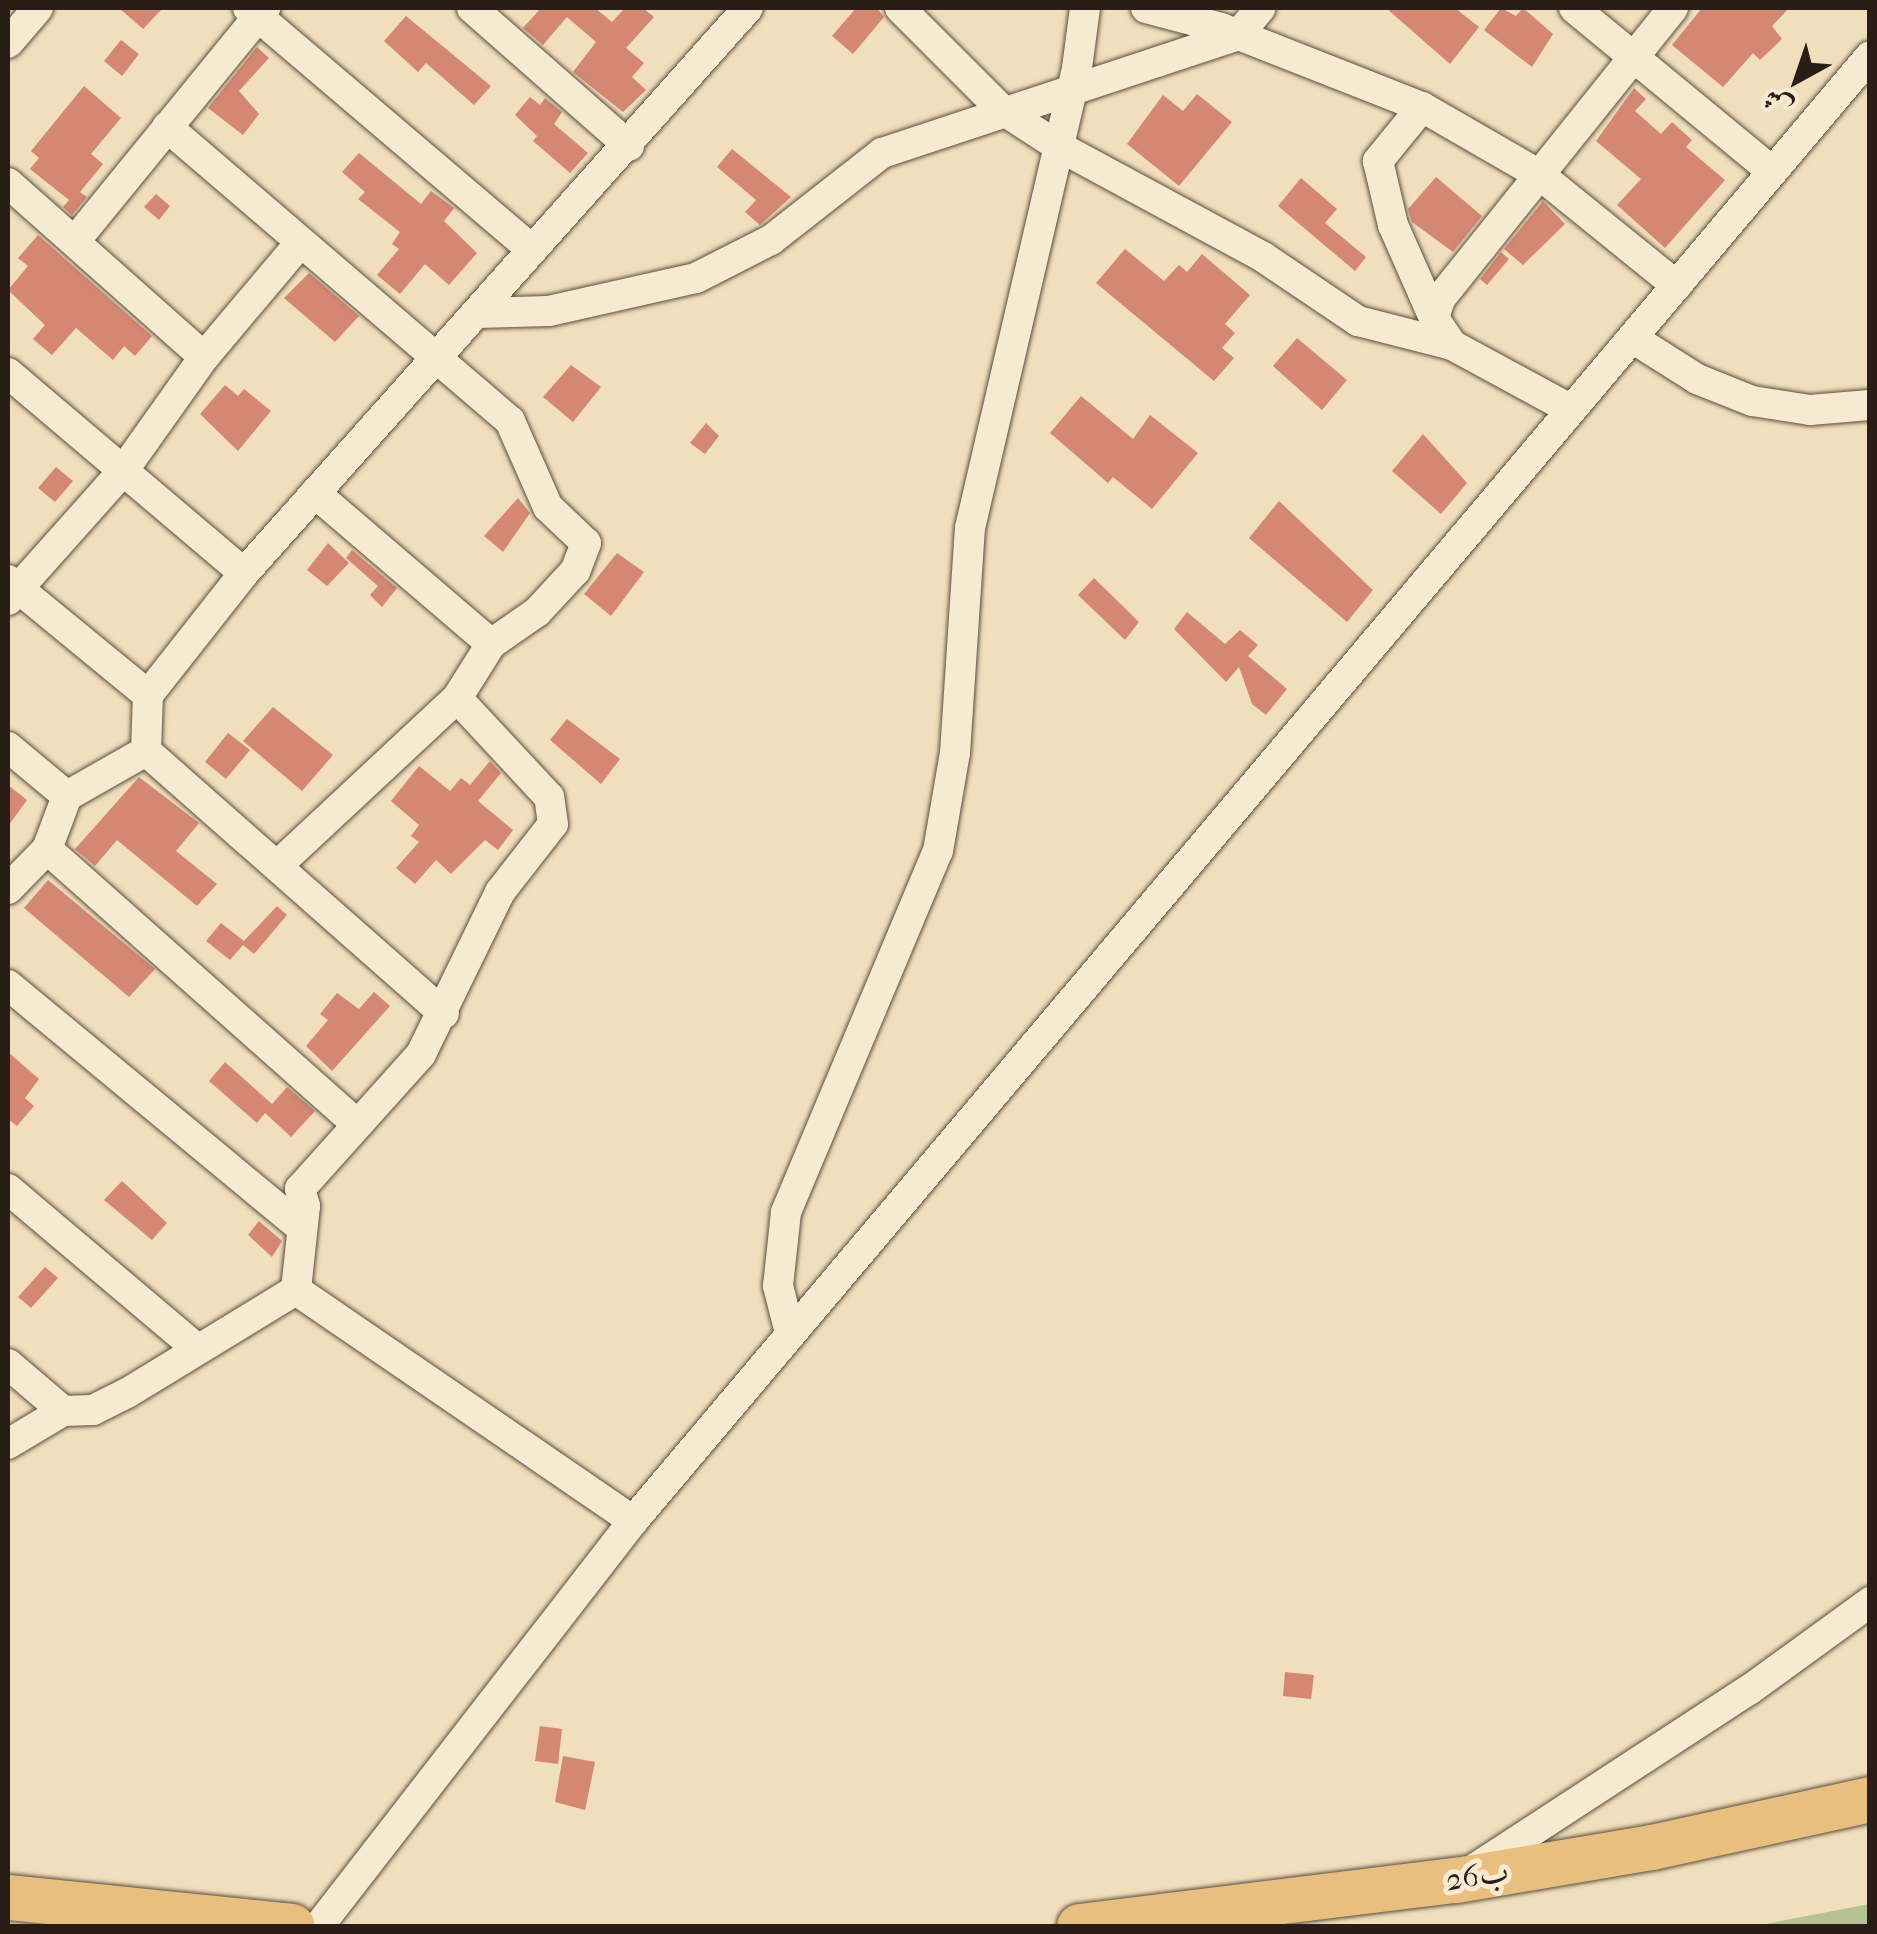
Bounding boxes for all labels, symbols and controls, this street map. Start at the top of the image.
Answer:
north arrow [1747,30,1847,130]
text: ش [1756,82,1799,125]
street label: 26ب [1443,1852,1511,1900]

